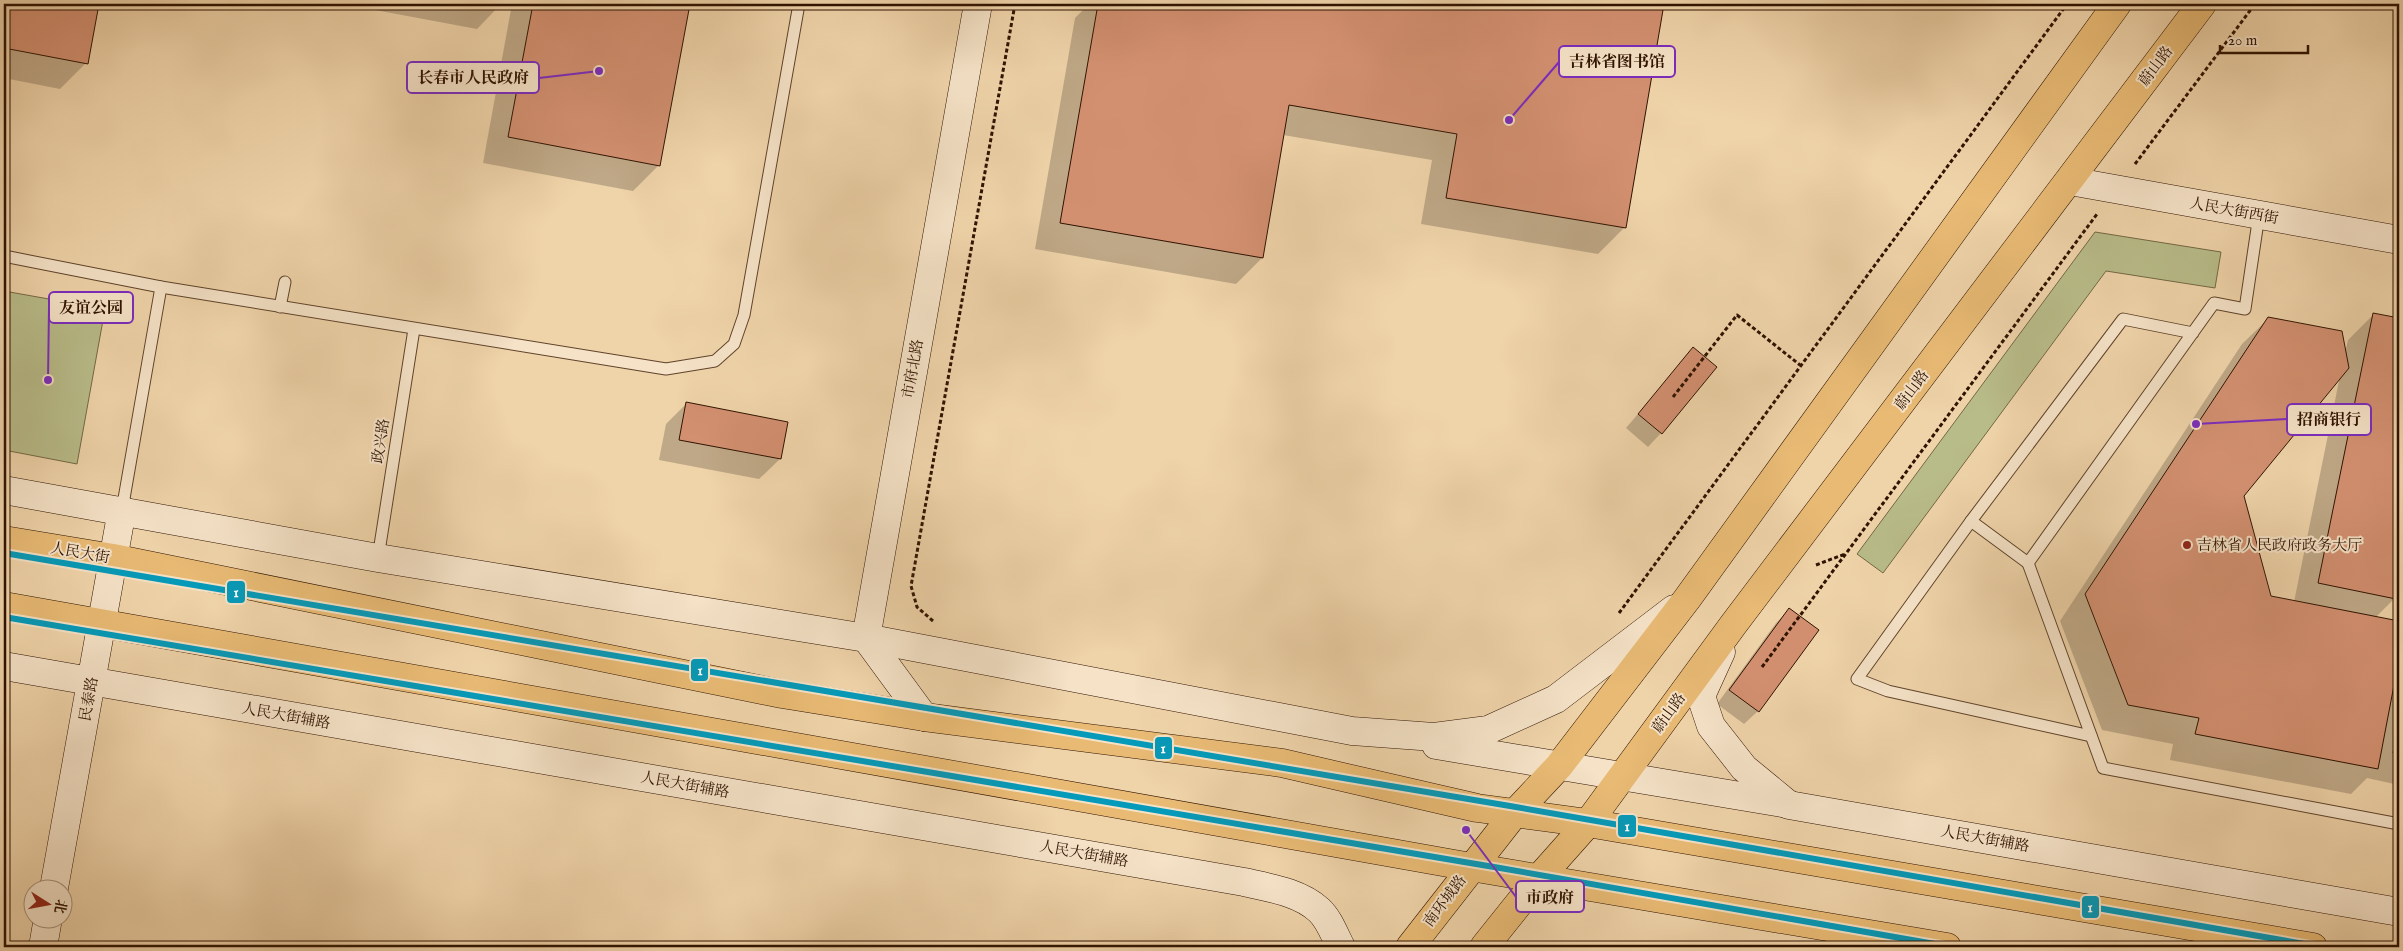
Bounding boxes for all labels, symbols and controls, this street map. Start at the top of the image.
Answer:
scale bar [2220,22,2308,54]
text: 20 m [2228,31,2258,50]
street label: 蔚山路 [2135,42,2177,90]
callout: 吉林省图书馆 [1559,46,1675,77]
text: 吉林省图书馆 [1569,53,1665,73]
callout: 长春市人民政府 [407,62,539,93]
text: 长春市人民政府 [417,68,529,89]
street label: 人民大街西街 [2188,194,2280,228]
callout: 友谊公园 [49,292,133,323]
text: 友谊公园 [59,299,123,319]
street label: 市府北路 [898,338,928,400]
street label: 蔚山路 [1891,366,1933,414]
callout: 招商银行 [2287,404,2371,435]
text: 招商银行 [2297,410,2361,431]
street label: 政兴路 [368,417,394,465]
place label: 吉林省人民政府政务大厅 [2197,536,2362,555]
street label: 人民大街 [49,538,111,568]
marker: 吉林省人民政府政务大厅 [2181,539,2193,551]
line badge: 1 [226,580,246,604]
text: 1 [233,584,239,602]
line badge: 1 [690,658,709,682]
text: 1 [697,662,703,680]
street label: 民泰路 [76,675,102,723]
street label: 蔚山路 [1648,689,1690,737]
street label: 人民大街辅路 [240,699,332,733]
line badge: 1 [1154,736,1173,760]
text: 1 [1160,740,1166,758]
street label: 人民大街辅路 [639,768,731,802]
line badge: 1 [1617,814,1637,838]
text: 1 [1624,818,1630,836]
street label: 人民大街辅路 [1939,822,2031,856]
street label: 人民大街辅路 [1038,837,1130,871]
street label: 南环城路 [1419,871,1471,931]
north arrow [22,878,72,928]
callout: 市政府 [1516,881,1584,912]
text: 市政府 [1526,888,1574,909]
line badge: 1 [2081,895,2100,919]
text: 北 [50,898,70,915]
text: 1 [2087,899,2093,917]

